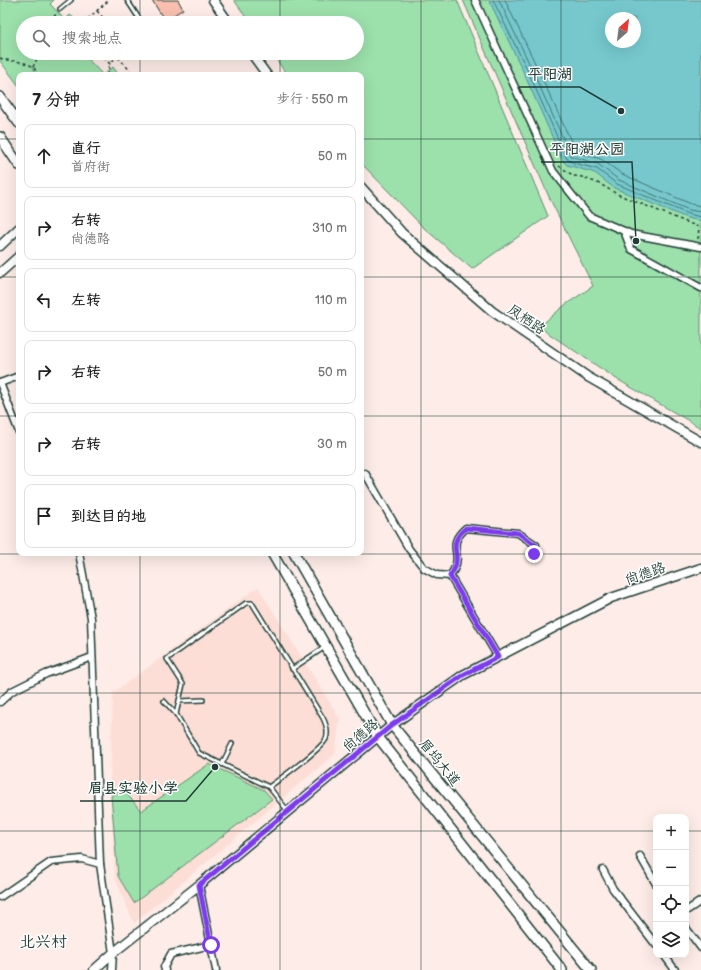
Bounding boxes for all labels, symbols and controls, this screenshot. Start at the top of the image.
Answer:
north arrow [605,12,641,48]
search box [16,16,364,60]
icon: search [30,27,52,49]
text: 搜索地点 [62,29,122,48]
callout: 平阳湖 [519,60,580,87]
text: 平阳湖 [527,65,573,84]
text: 7 分钟 [32,90,80,110]
text: 步行 · 550 m [277,91,348,107]
callout: 平阳湖公园 [541,135,632,162]
text: 直行 [71,139,101,158]
text: 平阳湖公园 [549,140,625,159]
icon: ahead [33,145,55,167]
text: 50 m [318,148,347,164]
text: 首府街 [71,159,110,175]
text: 右转 [71,211,101,230]
icon: right [33,217,55,239]
text: 310 m [312,220,347,236]
text: 尚德路 [71,231,110,247]
icon: left [33,289,55,311]
text: 左转 [71,291,101,310]
text: 110 m [315,292,347,308]
street label: 凤栖路 [505,301,549,338]
icon: right [33,361,55,383]
text: 右转 [71,363,101,382]
text: 50 m [318,364,347,380]
icon: right [33,433,55,455]
text: 右转 [71,435,101,454]
text: 30 m [317,436,347,452]
icon: arrive [33,505,55,527]
text: 到达目的地 [71,507,146,526]
route end [525,545,543,563]
street label: 尚德路 [623,559,668,588]
street label: 尚德路 [339,715,382,755]
street label: 眉坞大道 [415,735,464,789]
callout: 眉县实验小学 [80,774,186,801]
text: 眉县实验小学 [88,779,178,798]
map controls [653,814,689,958]
button: + [653,814,689,850]
button: − [653,850,689,886]
button: locate [653,886,689,922]
button: layers [653,922,689,958]
district label: 北兴村 [19,933,67,952]
route start [202,936,220,954]

